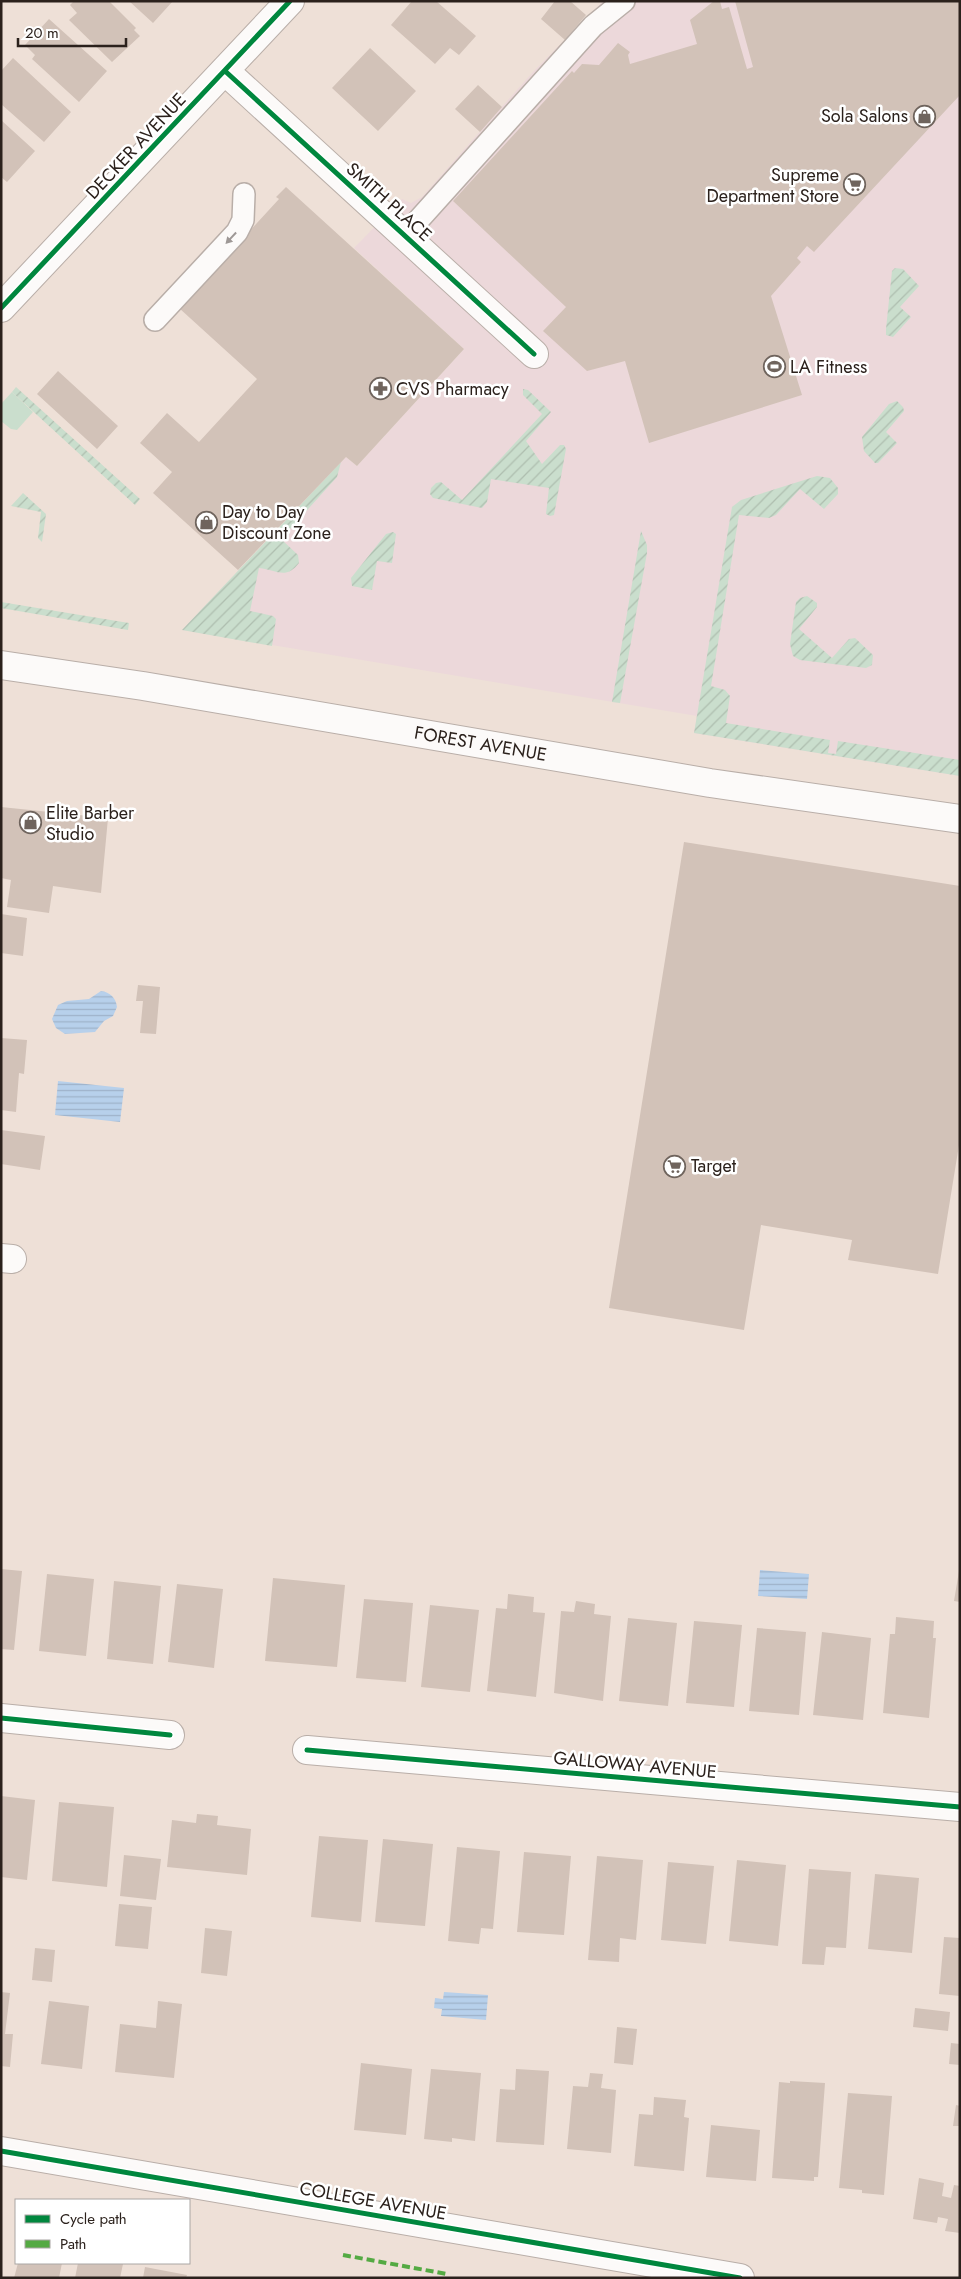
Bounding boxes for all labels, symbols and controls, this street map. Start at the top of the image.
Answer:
scale bar [18,15,125,47]
text: 20 m [25,22,59,44]
street label: DECKER AVENUE [80,87,192,205]
place label: Sola Salons [821,103,908,129]
shop icon: Sola Salons [912,104,936,128]
street label: SMITH PLACE [340,156,438,248]
place label: Supreme Department Store [706,162,839,209]
supermarket icon: Supreme Department Store [843,173,867,197]
one-way arrow [225,232,237,244]
place label: LA Fitness [790,354,867,380]
sports icon: LA Fitness [762,355,786,379]
place label: CVS Pharmacy [396,376,509,402]
pharmacy icon: CVS Pharmacy [368,377,392,401]
place label: Day to Day Discount Zone [222,499,331,546]
shop icon: Day to Day Discount Zone [194,510,218,534]
street label: FOREST AVENUE [412,720,549,768]
place label: Elite Barber Studio [46,800,135,847]
shop icon: Elite Barber Studio [18,811,42,835]
place label: Target [691,1153,737,1179]
supermarket icon: Target [663,1154,687,1178]
street label: GALLOWAY AVENUE [552,1745,718,1785]
street label: COLLEGE AVENUE [297,2175,449,2227]
legend [15,2199,190,2264]
text: Cycle path [60,2208,127,2230]
text: Path [60,2233,86,2255]

